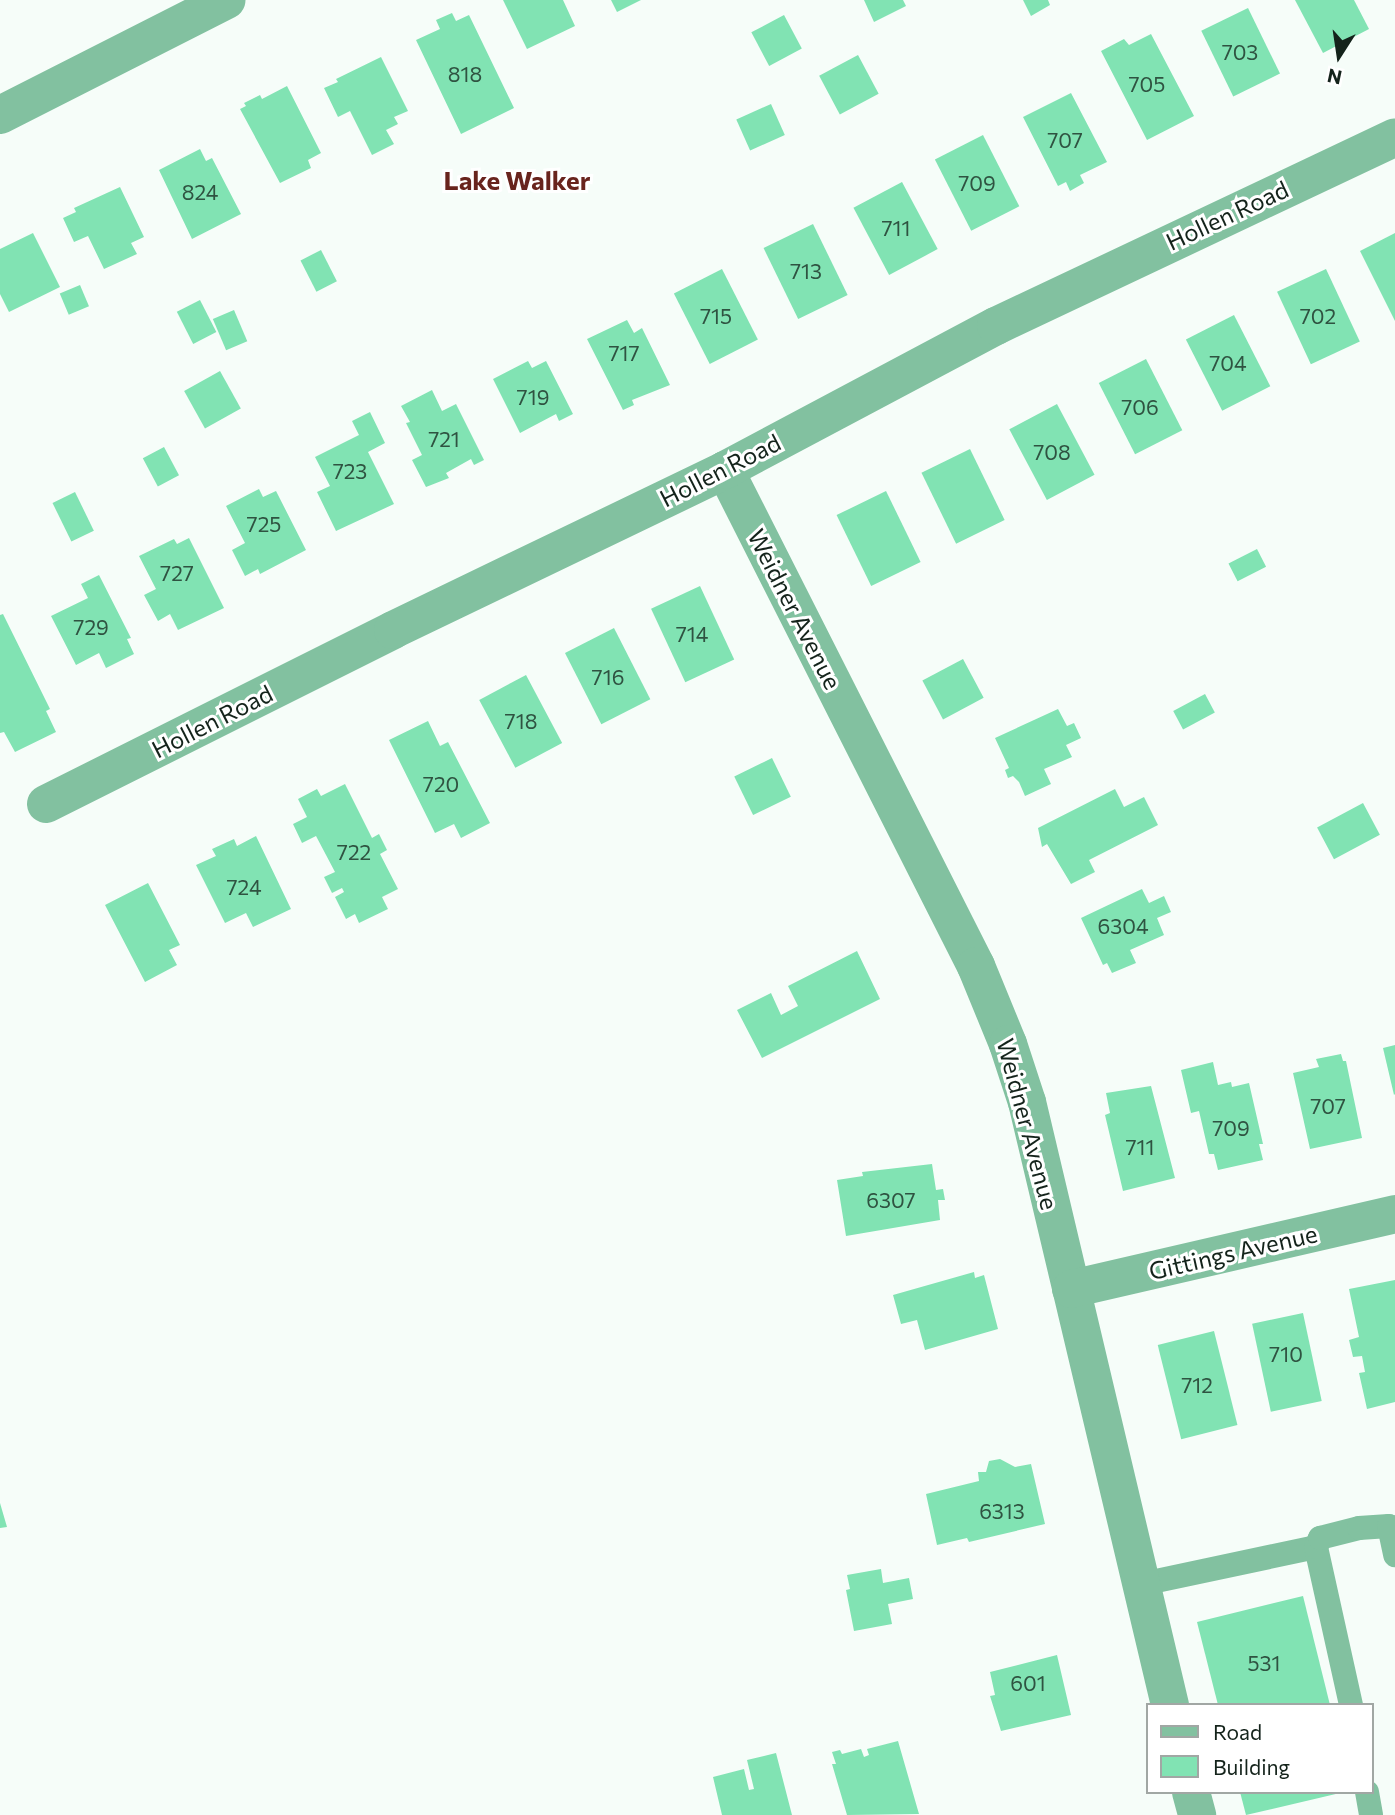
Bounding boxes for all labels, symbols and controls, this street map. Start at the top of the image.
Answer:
north arrow [1304,21,1374,91]
house number: 703 [1222,39,1258,65]
house number: 818 [448,61,482,87]
text: N [1325,64,1344,90]
house number: 705 [1129,71,1165,97]
house number: 707 [1047,127,1083,153]
district label: Lake Walker [444,164,590,196]
house number: 709 [958,170,996,196]
street label: Hollen Road [1161,174,1293,256]
house number: 824 [182,179,218,205]
house number: 711 [881,215,911,241]
house number: 713 [790,258,822,284]
house number: 715 [700,303,732,329]
house number: 702 [1300,303,1336,329]
house number: 717 [608,340,640,366]
house number: 704 [1209,350,1247,376]
house number: 719 [517,384,549,410]
house number: 706 [1121,394,1159,420]
house number: 721 [428,426,460,452]
street label: Hollen Road [655,427,785,513]
house number: 708 [1033,439,1071,465]
house number: 723 [333,458,367,484]
house number: 725 [247,511,281,537]
street label: Weidner Avenue [742,524,848,694]
house number: 727 [160,560,194,586]
house number: 729 [73,614,109,640]
house number: 714 [676,621,708,647]
house number: 716 [592,664,624,690]
street label: Hollen Road [147,678,277,764]
house number: 718 [505,708,537,734]
house number: 720 [423,771,459,797]
house number: 722 [337,839,371,865]
house number: 724 [227,874,261,900]
house number: 6304 [1098,913,1148,939]
street label: Weidner Avenue [991,1035,1065,1213]
house number: 707 [1310,1093,1346,1119]
house number: 709 [1212,1115,1250,1141]
house number: 711 [1125,1134,1155,1160]
house number: 6307 [866,1187,916,1213]
street label: Gittings Avenue [1146,1219,1320,1285]
house number: 710 [1269,1341,1303,1367]
house number: 712 [1181,1372,1213,1398]
house number: 6313 [979,1498,1025,1524]
house number: 531 [1247,1650,1281,1676]
house number: 601 [1010,1670,1046,1696]
legend [1146,1703,1374,1794]
text: Road [1213,1719,1262,1744]
text: Building [1213,1754,1290,1779]

